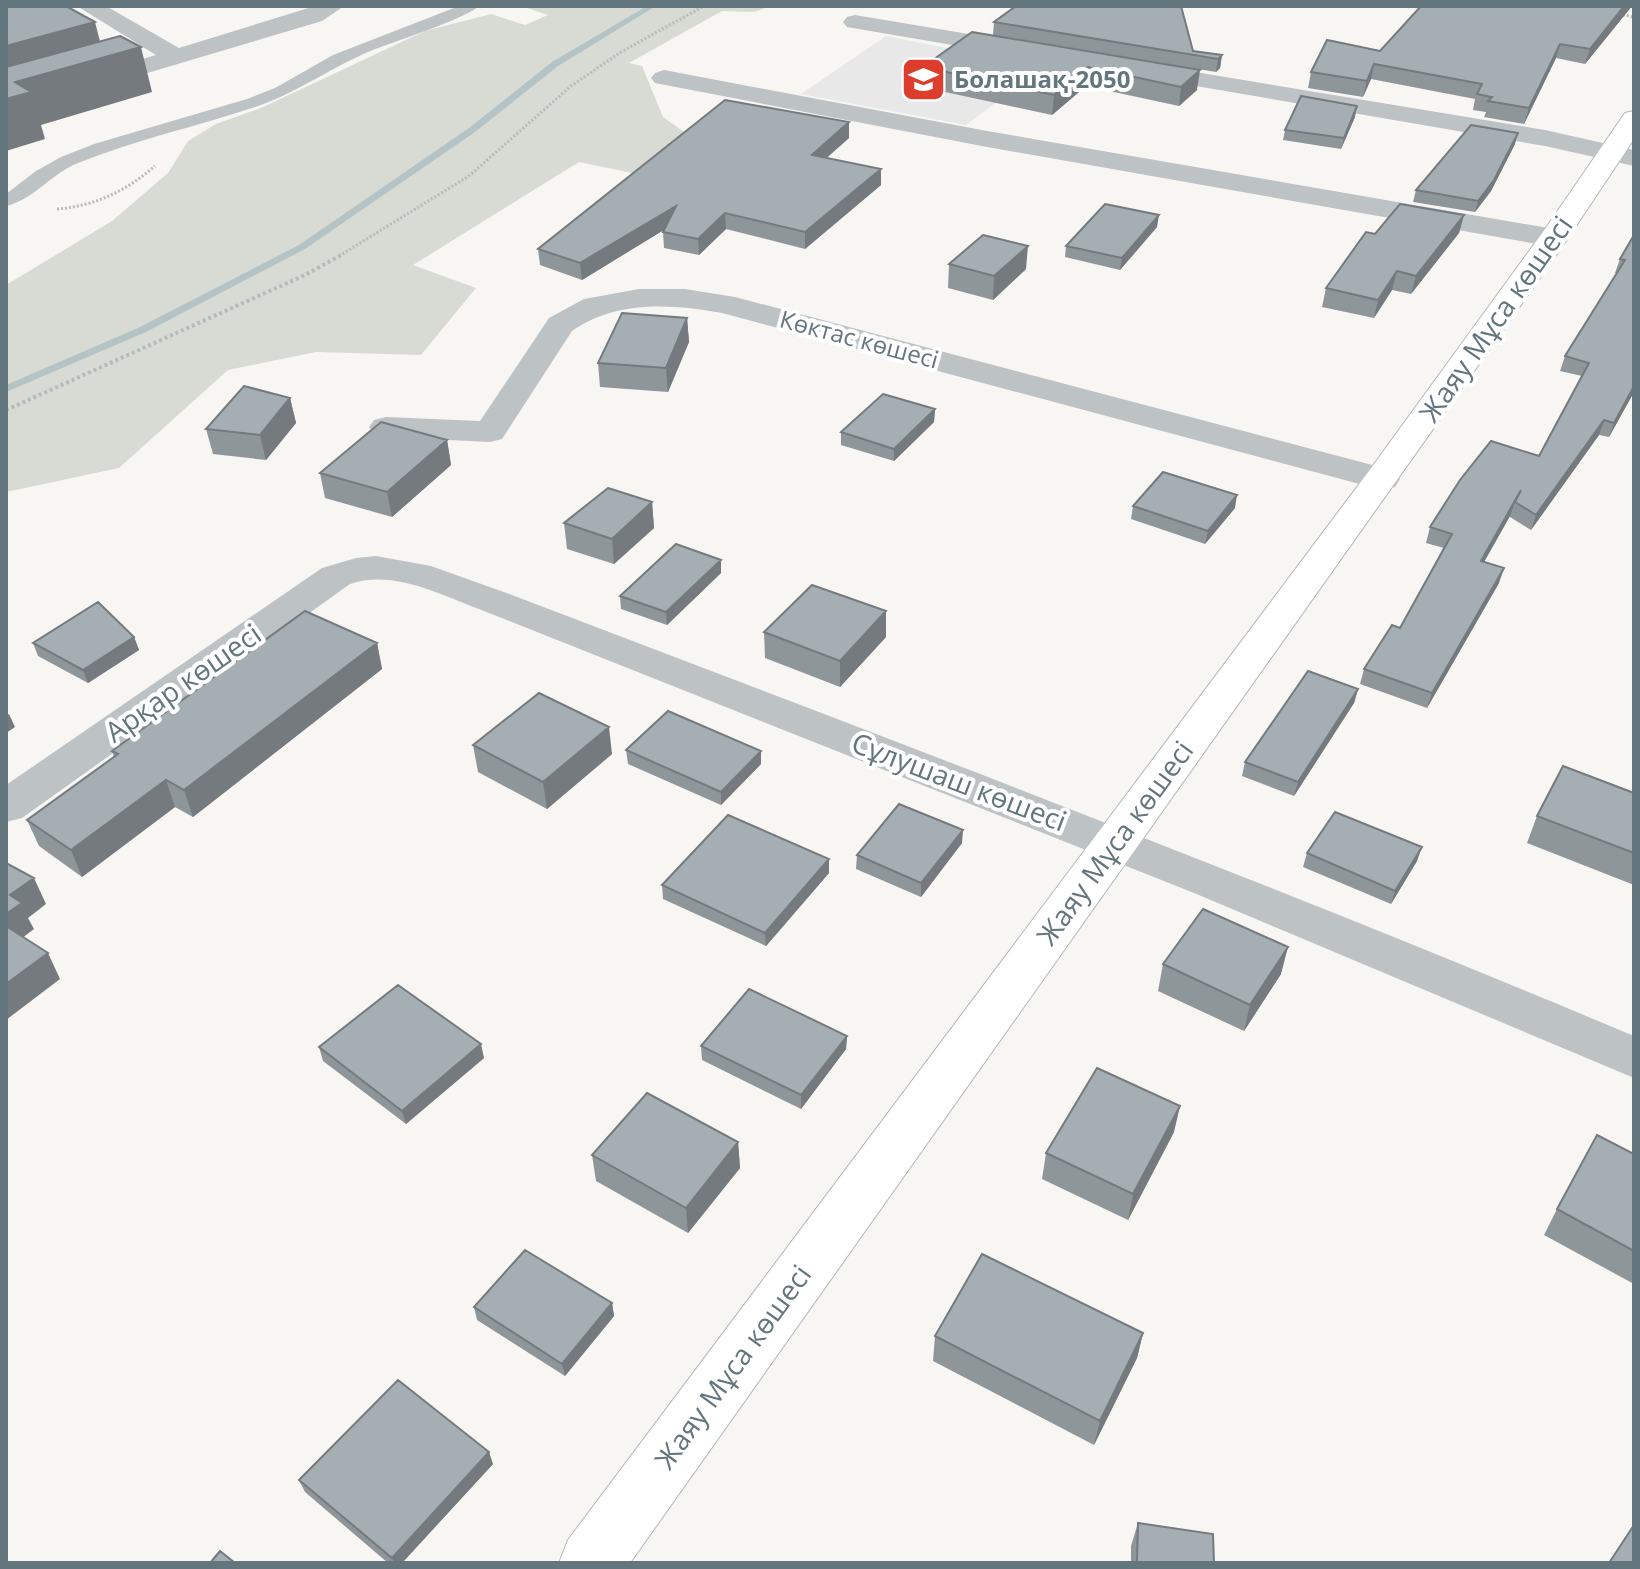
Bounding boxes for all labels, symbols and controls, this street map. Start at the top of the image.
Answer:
school or university icon: Болашақ-2050 [899,56,947,104]
place label: Болашақ-2050 [954,62,1130,95]
street label: Жаяу Мұса көшесі [1410,208,1581,429]
street label: Көктас көшесі [776,302,942,376]
street label: Арқар көшесі [97,614,268,750]
street label: Сұлушаш көшесі [847,723,1072,839]
street label: Жаяу Мұса көшесі [1027,733,1201,952]
street label: Жаяу Мұса көшесі [645,1257,819,1476]

